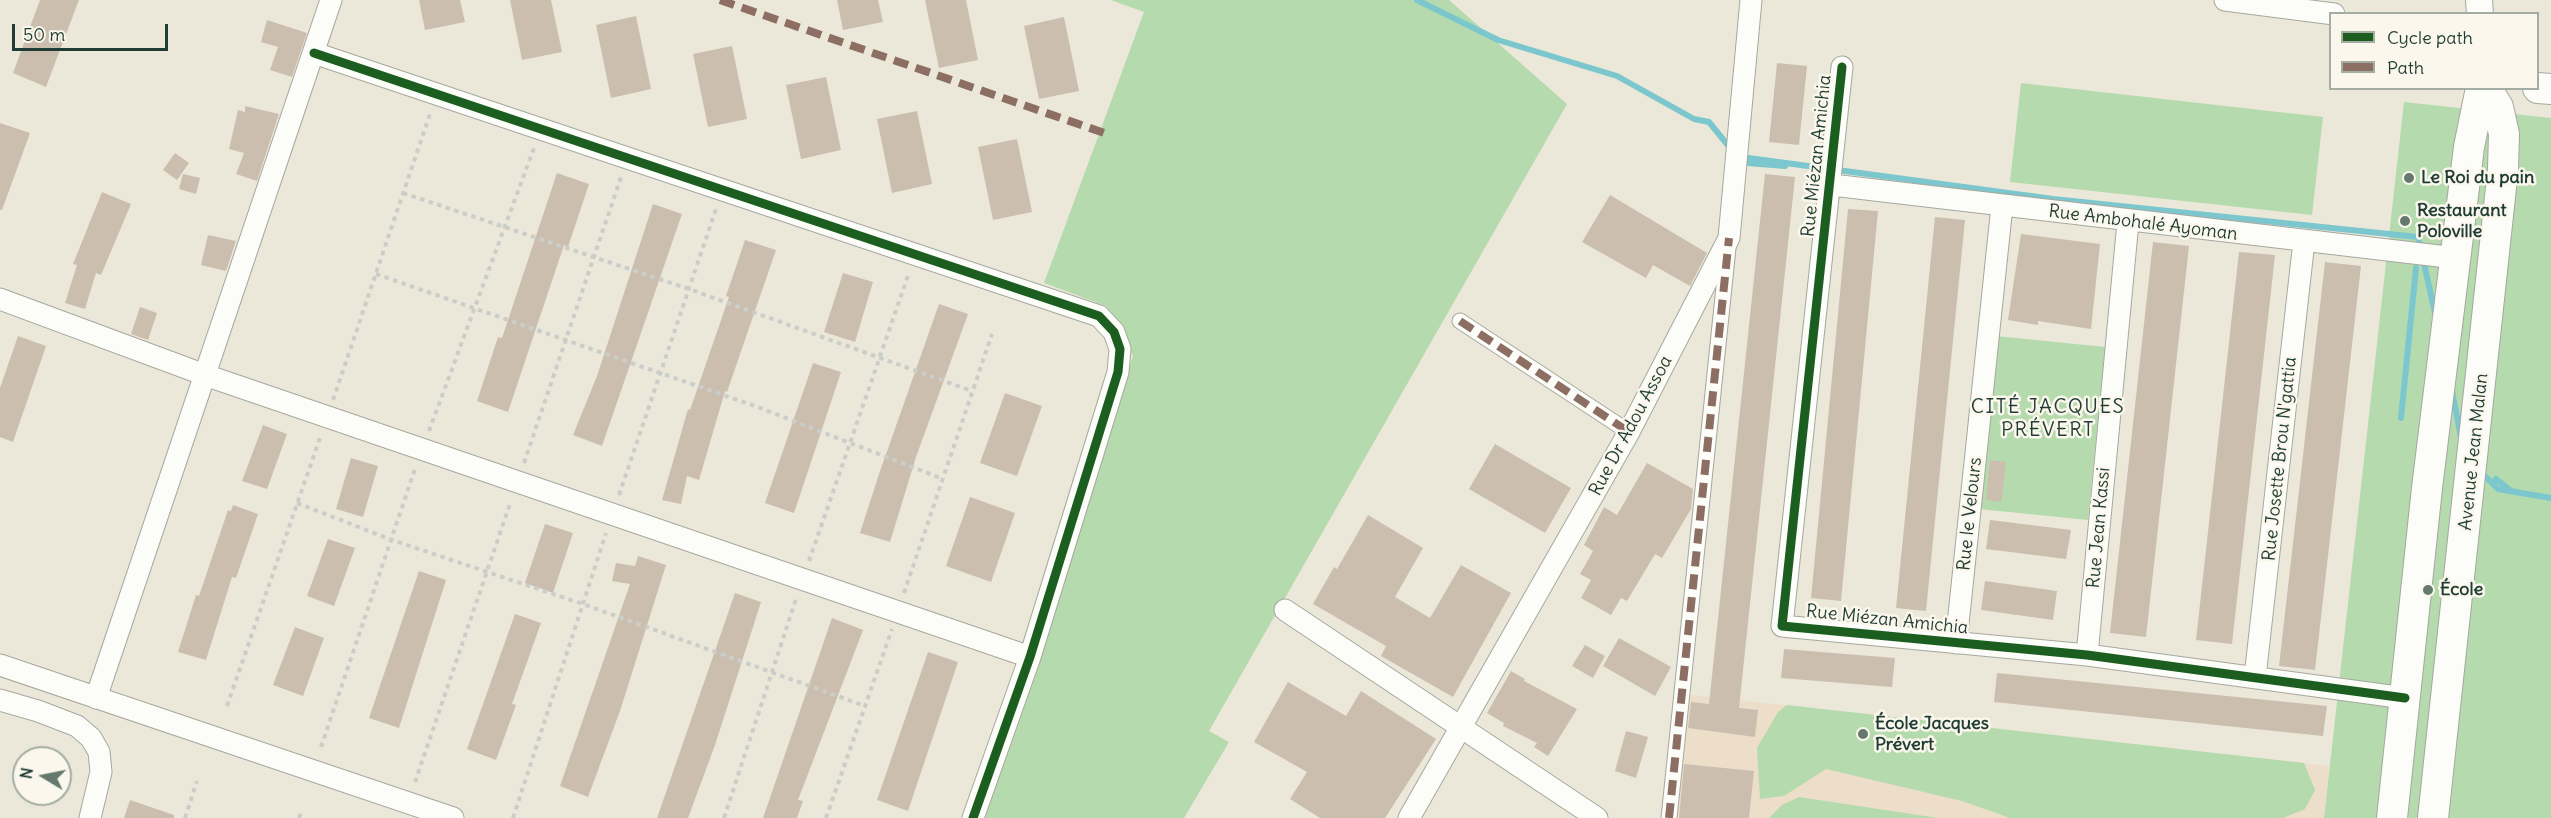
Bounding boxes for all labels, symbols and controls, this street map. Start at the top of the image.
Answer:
scale bar [15,12,171,50]
legend [2329,12,2539,90]
text: 50 m [23,23,65,46]
text: Cycle path [2387,26,2473,49]
text: Path [2387,56,2424,79]
street label: Rue Miézan Amichia [1798,74,1836,238]
place label: Le Roi du pain [2421,167,2534,189]
marker: Le Roi du pain [2402,171,2416,185]
place label: Restaurant Poloville [2417,200,2506,242]
street label: Rue Ambohalé Ayoman [2047,201,2239,245]
marker: Restaurant Poloville [2398,214,2412,228]
street label: Rue Dr Adou Assoa [1585,352,1677,500]
street label: Rue Josette Brou N'gattia [2259,356,2301,562]
street label: Avenue Jean Malan [2455,372,2493,532]
district label: CITÉ JACQUES PRÉVERT [1971,395,2125,442]
street label: Rue le Velours [1953,456,1987,572]
street label: Rue Jean Kassi [2083,467,2115,589]
place label: École [2440,579,2483,601]
marker: École [2421,583,2435,597]
street label: Rue Miézan Amichia [1805,601,1969,639]
place label: École Jacques Prévert [1875,713,1989,756]
marker: École Jacques Prévert [1856,727,1870,741]
north arrow [12,746,72,806]
text: N [15,766,37,780]

